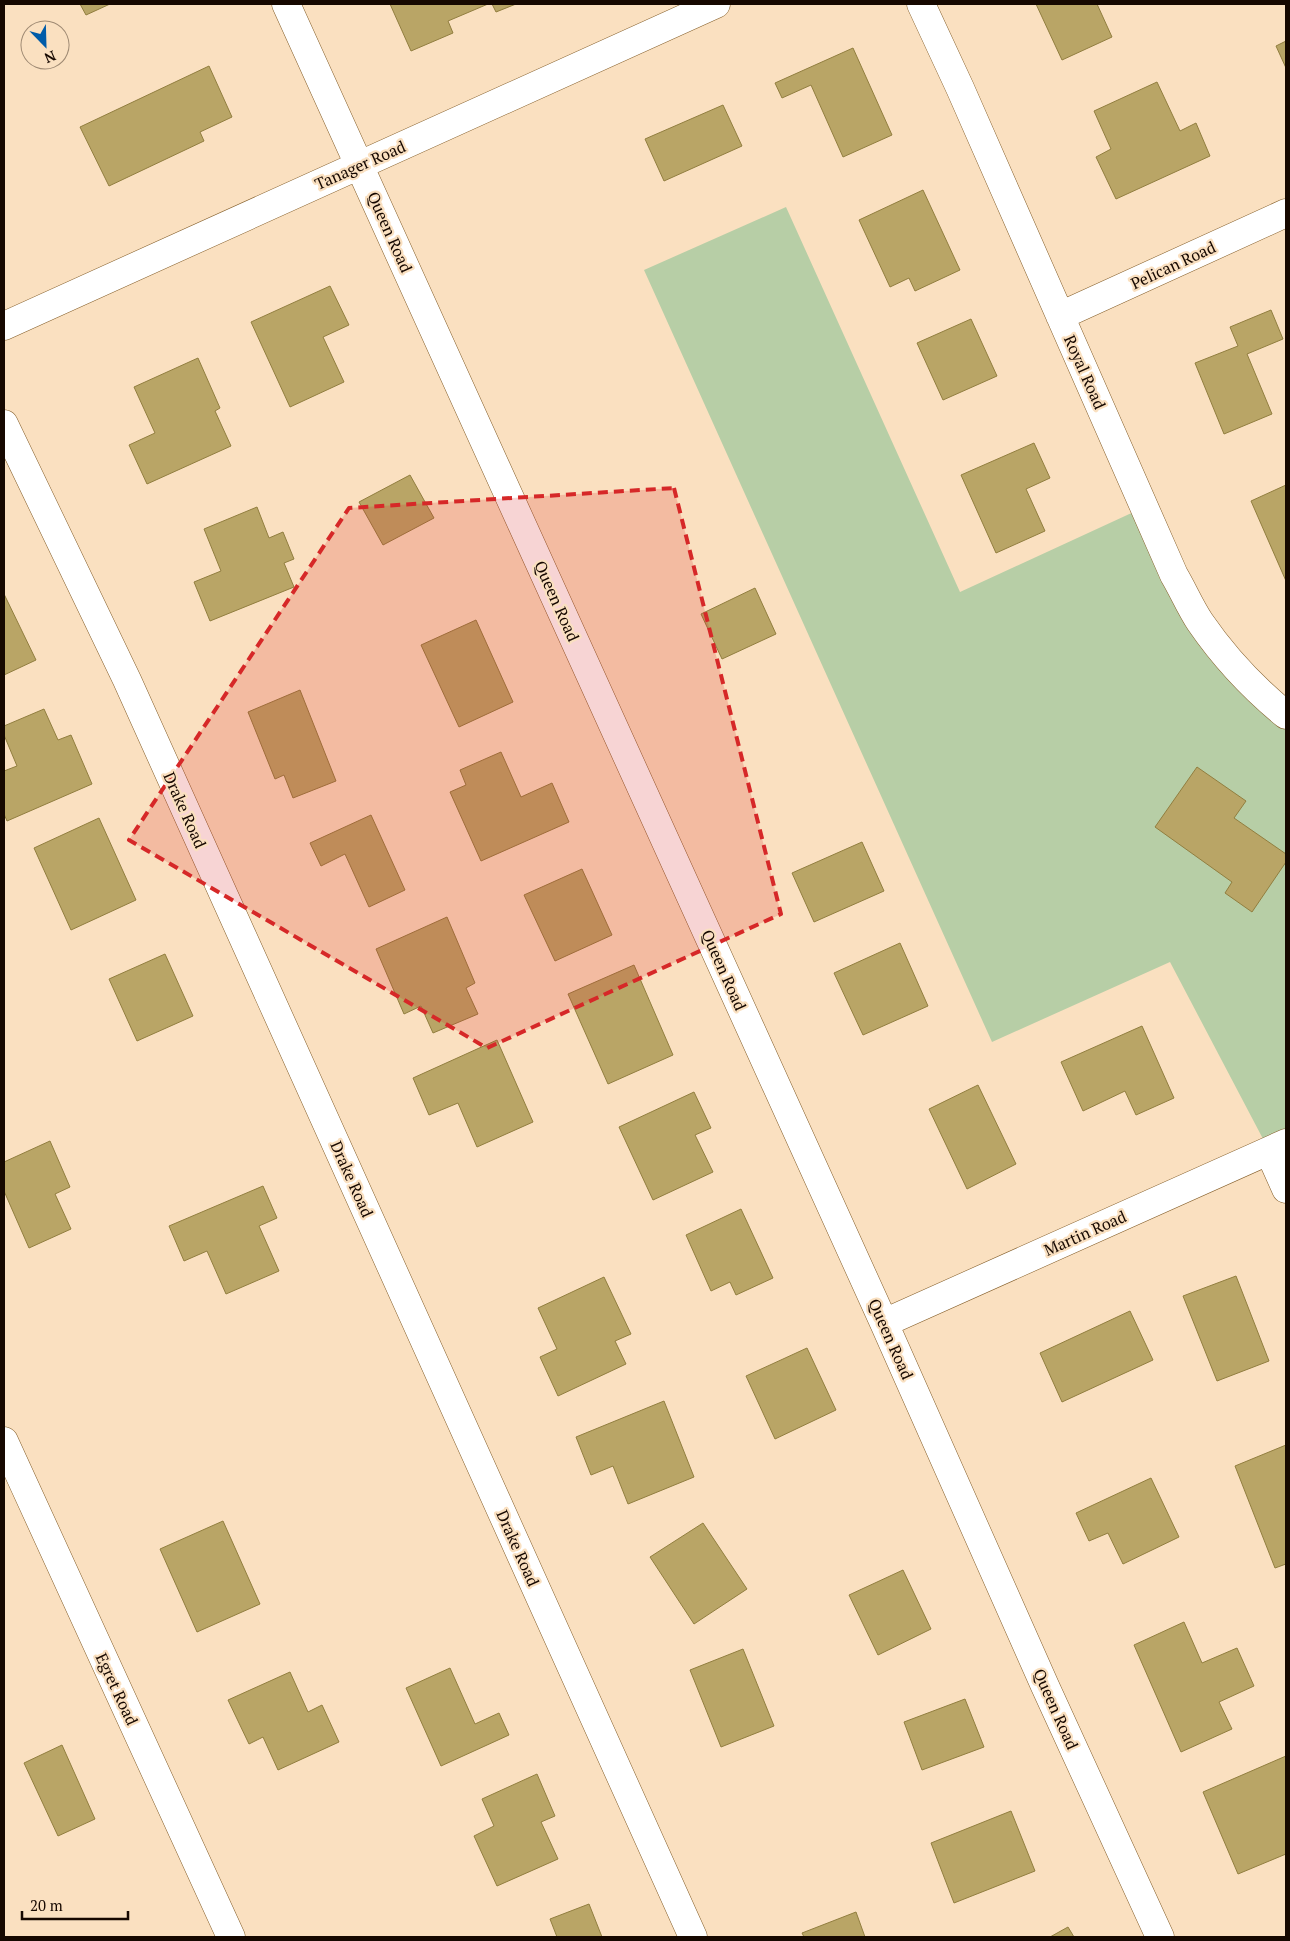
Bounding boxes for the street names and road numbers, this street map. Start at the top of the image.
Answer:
street label: Tanager Road [311,135,409,195]
street label: Queen Road [362,188,418,276]
street label: Pelican Road [1127,236,1219,294]
street label: Royal Road [1059,331,1111,413]
street label: Queen Road [529,557,585,645]
street label: Drake Road [158,768,212,852]
street label: Queen Road [696,926,752,1014]
street label: Drake Road [325,1137,379,1221]
street label: Martin Road [1040,1205,1130,1261]
street label: Queen Road [863,1295,919,1383]
street label: Drake Road [491,1506,545,1590]
street label: Egret Road [91,1649,143,1729]
street label: Queen Road [1028,1665,1084,1753]

